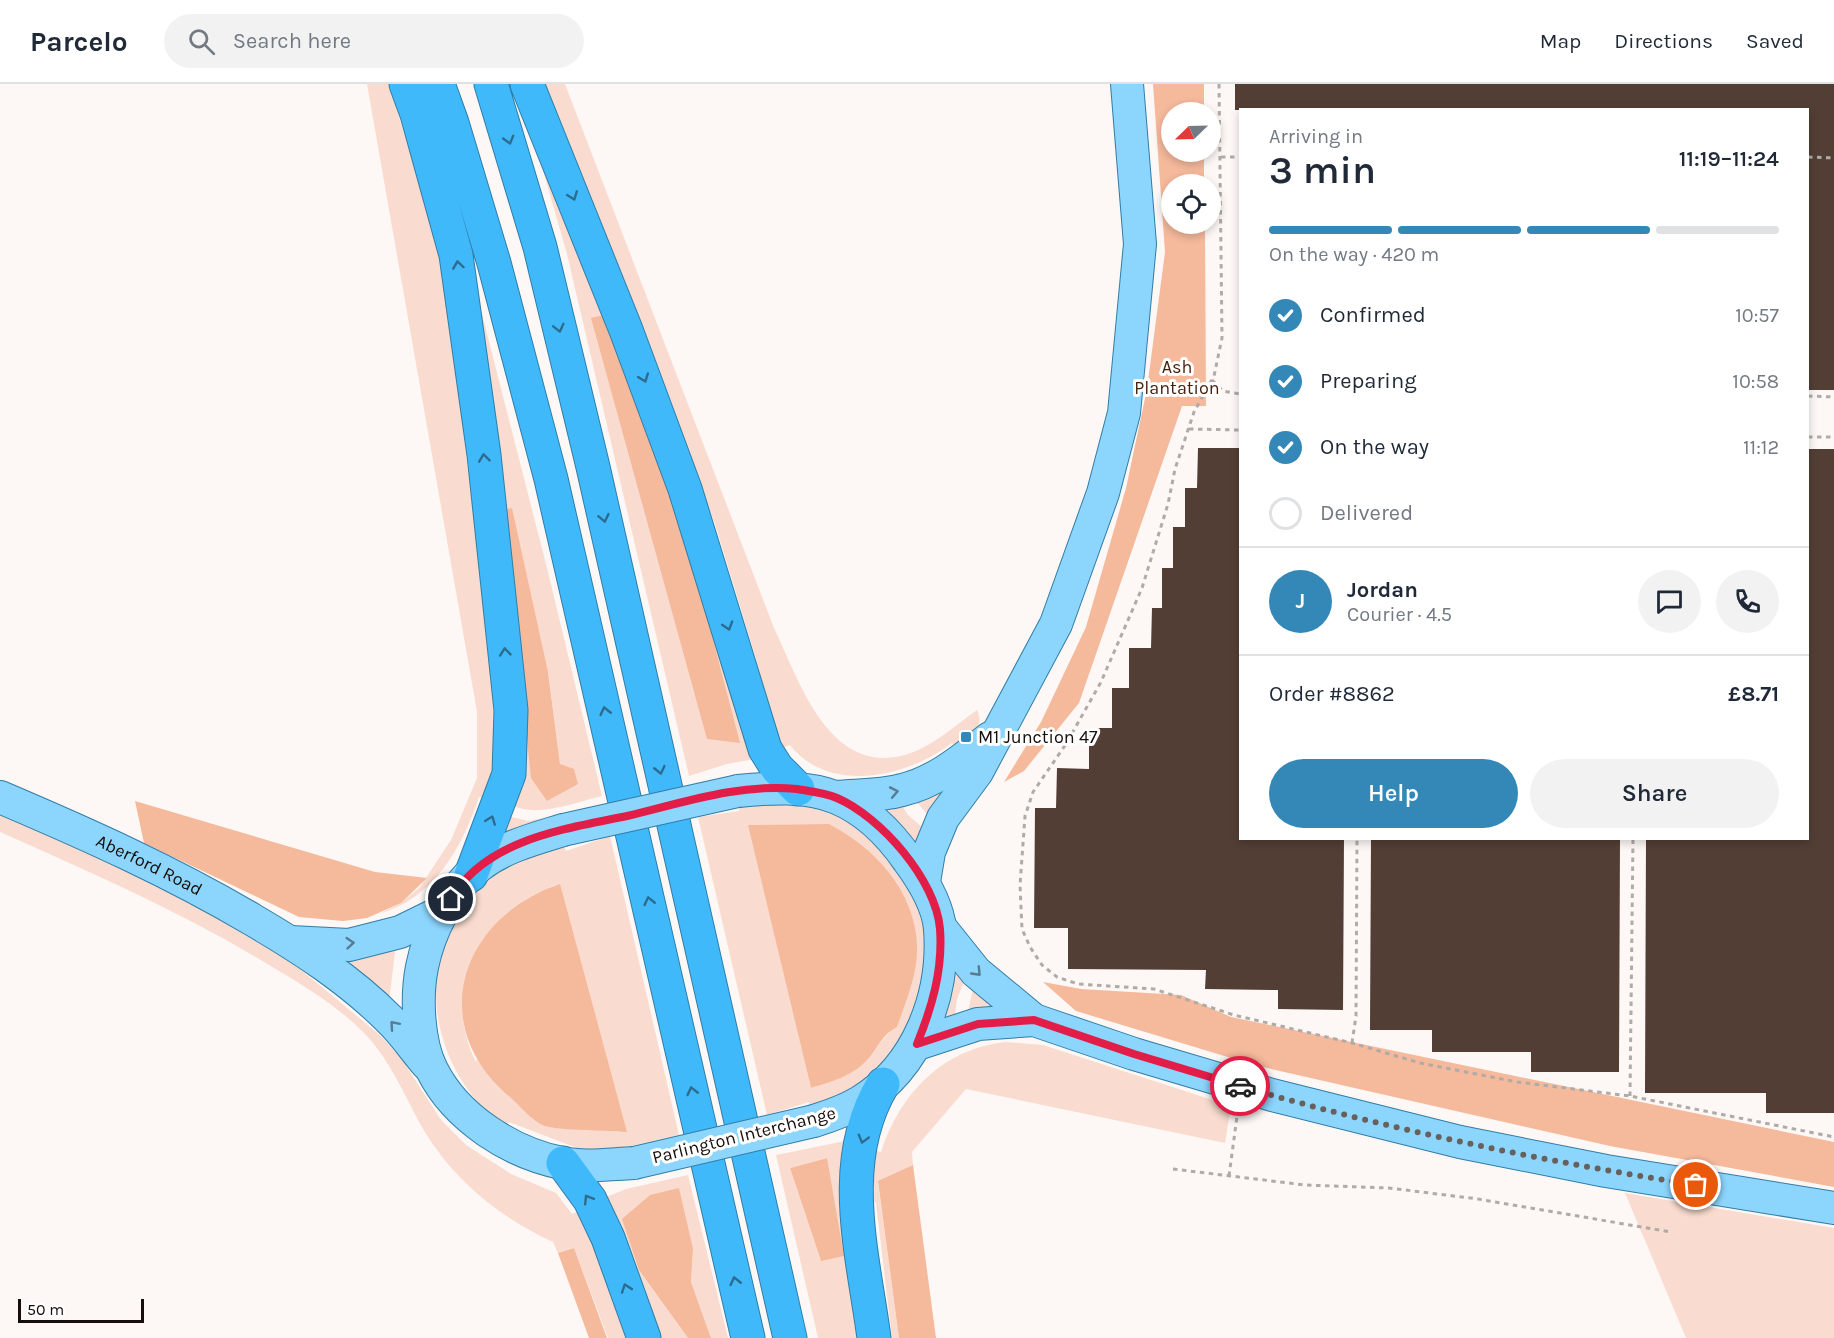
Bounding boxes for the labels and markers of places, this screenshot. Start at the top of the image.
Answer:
place label: M1 Junction 47 [978,726,1098,748]
marker: M1 Junction 47 [959,730,973,744]
pin [425,873,476,924]
pin [1670,1159,1721,1210]

